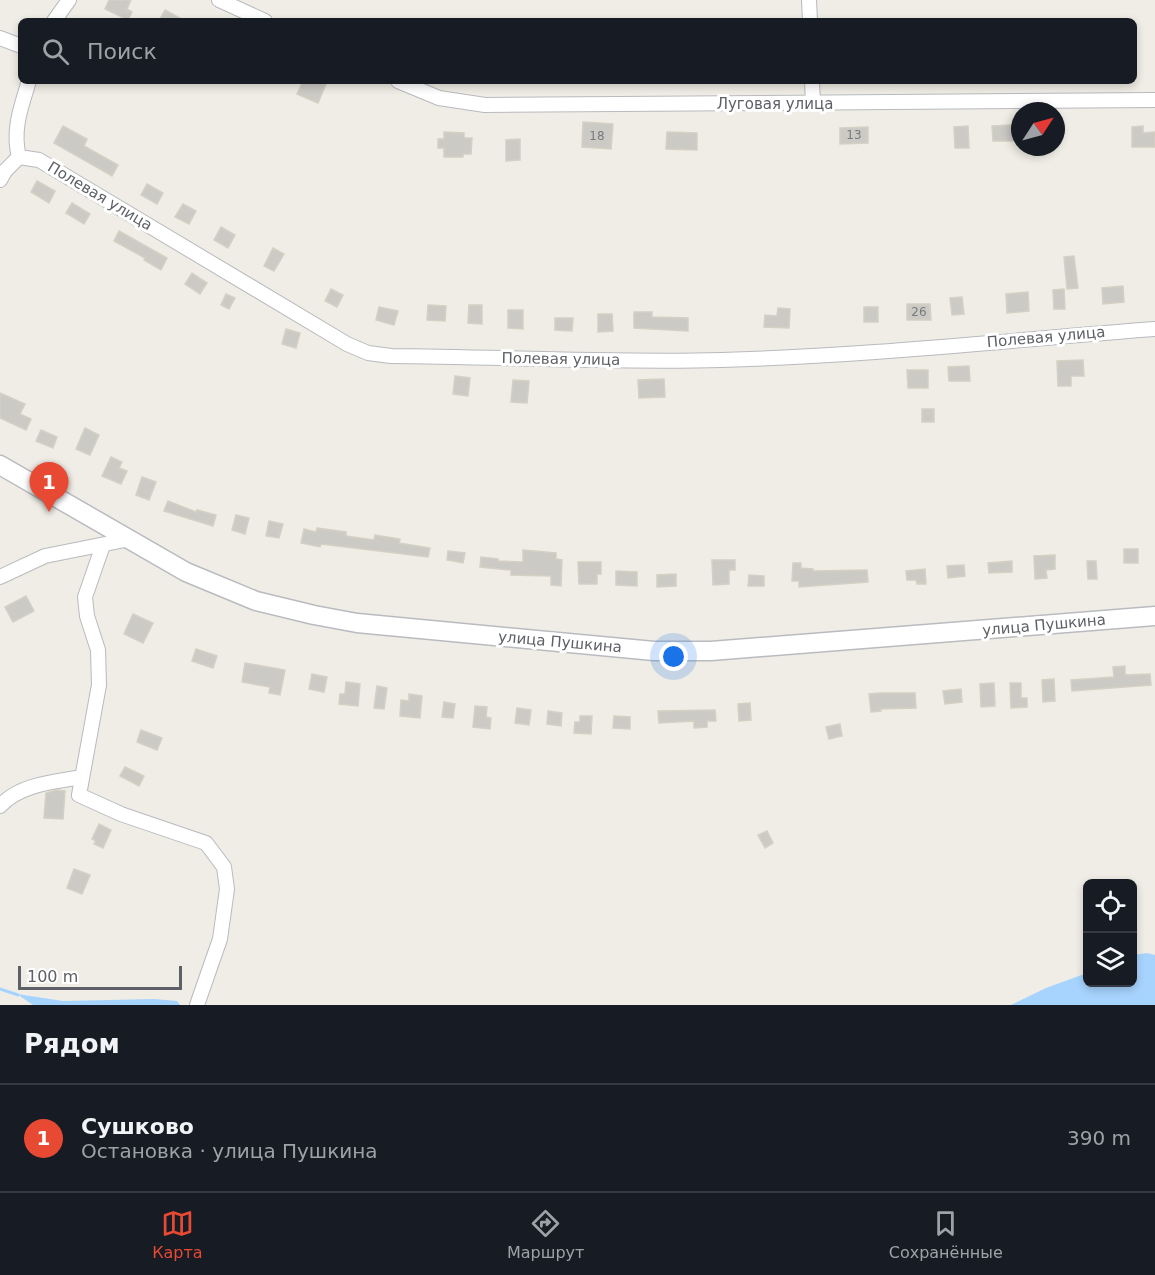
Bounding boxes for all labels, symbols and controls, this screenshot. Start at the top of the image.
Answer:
search box [18,18,1137,84]
icon: search [39,35,72,68]
text: Поиск [87,39,157,64]
street label: Луговая улица [717,95,833,113]
north arrow [1011,102,1065,156]
house number: 13 [846,128,862,142]
house number: 18 [589,129,605,143]
street label: Полевая улица [44,158,156,234]
house number: 26 [911,305,927,319]
street label: Полевая улица [986,323,1106,351]
street label: Полевая улица [501,349,621,369]
pin: 1 [29,462,68,512]
street label: улица Пушкина [981,611,1107,639]
street label: улица Пушкина [497,628,623,656]
your location [659,642,688,671]
map controls [1083,879,1137,987]
button: locate [1083,879,1137,933]
button: layers [1083,933,1137,987]
scale bar [18,963,182,990]
text: 100 m [27,967,78,986]
text: Рядом [24,1029,120,1059]
text: Сушково [81,1114,194,1139]
text: 1 [37,1126,50,1150]
text: 390 m [1067,1126,1131,1150]
text: Остановка · улица Пушкина [81,1139,378,1163]
tab: Карта [152,1207,203,1262]
tab: Маршрут [507,1207,584,1262]
tab: Сохранённые [889,1207,1003,1262]

